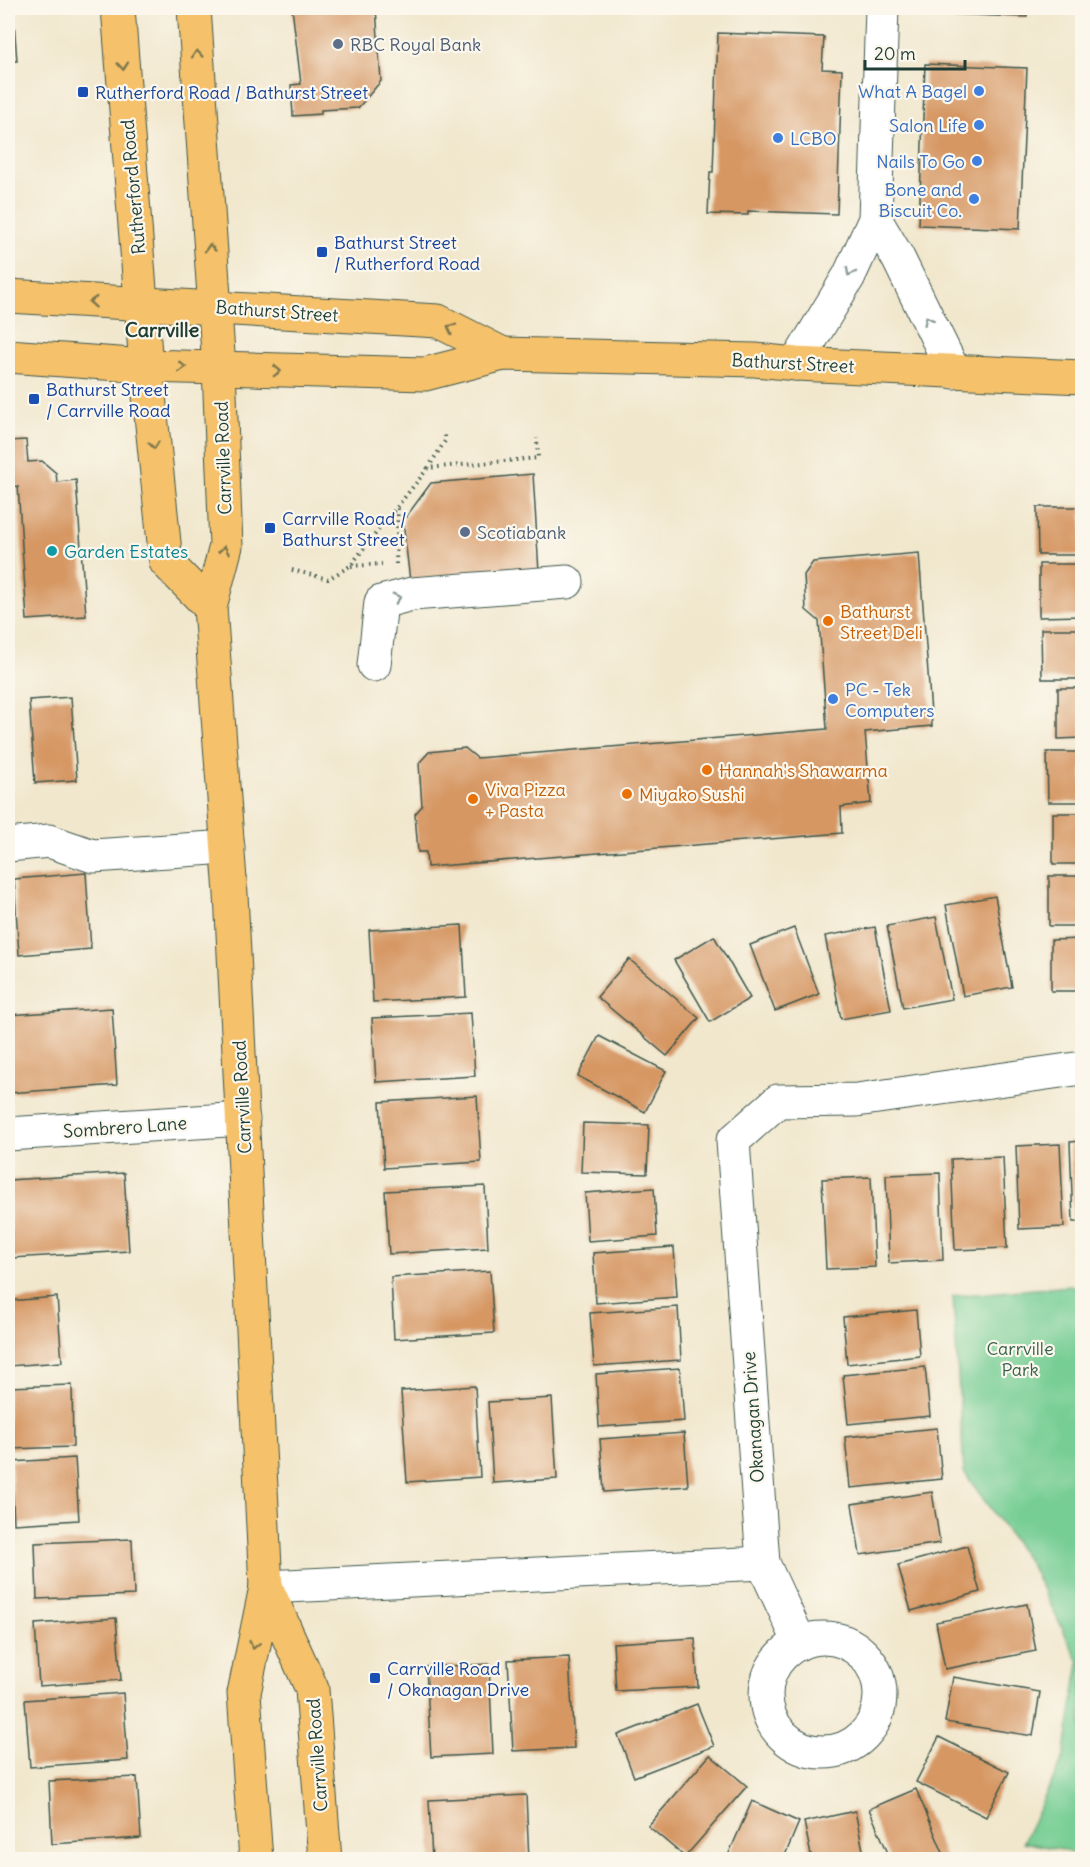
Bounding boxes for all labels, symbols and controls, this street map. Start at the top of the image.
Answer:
place label: RBC Royal Bank [350,33,481,56]
scale bar [865,33,966,71]
marker: RBC Royal Bank [331,37,345,51]
text: 20 m [874,42,916,65]
one-way arrow [191,49,204,58]
one-way arrow [116,61,129,70]
place label: What A Bagel [858,80,967,103]
place label: Rutherford Road / Bathurst Street [95,81,368,104]
marker: What A Bagel [972,84,986,98]
marker: Rutherford Road / Bathurst Street [76,85,90,99]
place label: Salon Life [889,114,967,137]
street label: Rutherford Road [116,118,150,255]
marker: Salon Life [972,118,986,132]
place label: LCBO [790,127,837,150]
marker: LCBO [771,131,785,145]
place label: Nails To Go [876,150,965,173]
marker: Nails To Go [970,154,984,168]
place label: Bone and Biscuit Co. [878,178,962,222]
marker: Bone and Biscuit Co. [967,192,981,206]
place label: Bathurst Street / Rutherford Road [334,231,481,275]
one-way arrow [204,244,217,253]
marker: Bathurst Street / Rutherford Road [315,245,329,259]
one-way arrow [846,266,857,276]
street label: Bathurst Street [215,295,339,327]
one-way arrow [88,296,97,309]
one-way arrow [924,315,936,326]
district label: Carrville [125,317,200,342]
one-way arrow [446,323,457,335]
street label: Bathurst Street [731,348,855,378]
one-way arrow [178,360,187,373]
one-way arrow [273,365,282,377]
place label: Bathurst Street / Carrville Road [46,378,171,422]
marker: Bathurst Street / Carrville Road [27,392,41,406]
street label: Carrville Road [210,400,236,515]
one-way arrow [147,440,160,449]
place label: Carrville Road / Bathurst Street [282,507,407,551]
marker: Carrville Road / Bathurst Street [263,521,277,535]
place label: Scotiabank [477,521,566,544]
marker: Scotiabank [458,525,472,539]
place label: Garden Estates [64,540,188,563]
marker: Garden Estates [45,544,59,558]
one-way arrow [217,545,230,555]
one-way arrow [391,593,401,606]
place label: Bathurst Street Deli [840,600,923,644]
marker: Bathurst Street Deli [821,614,835,628]
place label: PC - Tek Computers [845,678,934,722]
marker: PC - Tek Computers [826,692,840,706]
place label: Hannah's Shawarma [719,759,888,782]
marker: Hannah's Shawarma [700,763,714,777]
place label: Viva Pizza + Pasta [485,778,566,822]
place label: Miyako Sushi [639,783,745,806]
marker: Miyako Sushi [620,787,634,801]
marker: Viva Pizza + Pasta [466,792,480,806]
street label: Carrville Road [228,1039,256,1154]
street label: Sombrero Lane [62,1111,188,1143]
park label: Carrville Park [986,1337,1054,1381]
street label: Okanagan Drive [737,1351,769,1483]
one-way arrow [248,1639,261,1649]
place label: Carrville Road / Okanagan Drive [387,1657,529,1701]
marker: Carrville Road / Okanagan Drive [368,1671,382,1685]
street label: Carrville Road [302,1697,332,1813]

